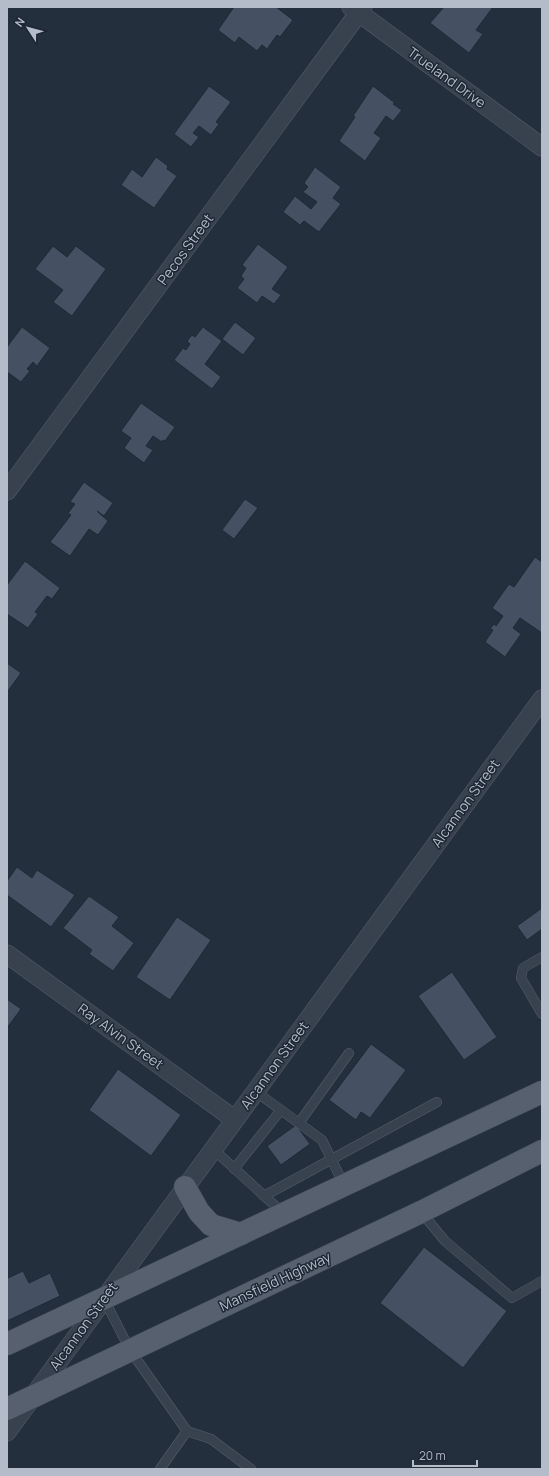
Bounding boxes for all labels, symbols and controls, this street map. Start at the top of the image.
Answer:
north arrow [8,8,48,48]
text: N [11,14,28,29]
street label: Trueland Drive [404,42,490,112]
street label: Pecos Street [153,209,217,288]
street label: Alcannon Street [427,755,504,851]
street label: Ray Alvin Street [75,999,168,1074]
street label: Alcannon Street [236,1017,313,1113]
street label: Mansfield Highway [216,1247,334,1315]
street label: Alcannon Street [45,1278,122,1374]
scale bar [413,1442,477,1468]
text: 20 m [419,1447,446,1464]

